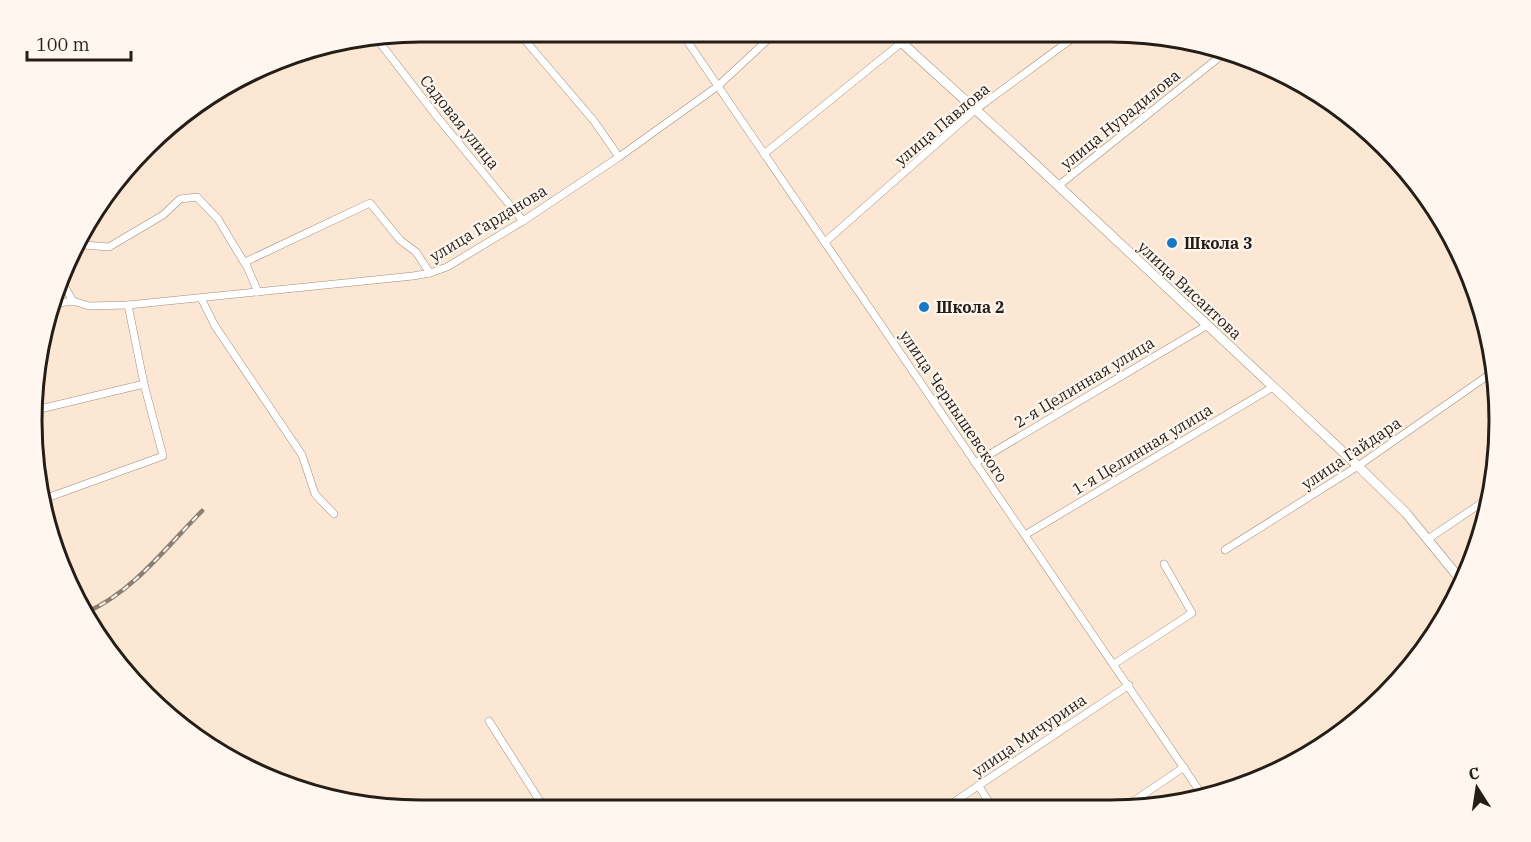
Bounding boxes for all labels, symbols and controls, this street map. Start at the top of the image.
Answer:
scale bar [27,24,130,62]
text: 100 m [36,33,90,56]
street label: улица Нурадилова [1056,65,1184,173]
street label: Садовая улица [416,71,504,173]
street label: улица Павлова [890,78,994,170]
street label: улица Гарданова [426,180,551,266]
place label: Школа 3 [1184,233,1253,253]
marker: Школа 3 [1165,236,1179,250]
street label: улица Висаитова [1134,237,1246,344]
place label: Школа 2 [936,297,1005,317]
marker: Школа 2 [917,300,931,314]
street label: улица Чернышевского [896,326,1012,486]
street label: 2-я Целинная улица [1010,332,1158,432]
street label: 1-я Целинная улица [1068,399,1216,499]
street label: улица Гайдара [1297,412,1405,494]
street label: улица Мичурина [968,689,1090,781]
north arrow [1447,758,1507,818]
text: С [1467,762,1481,784]

